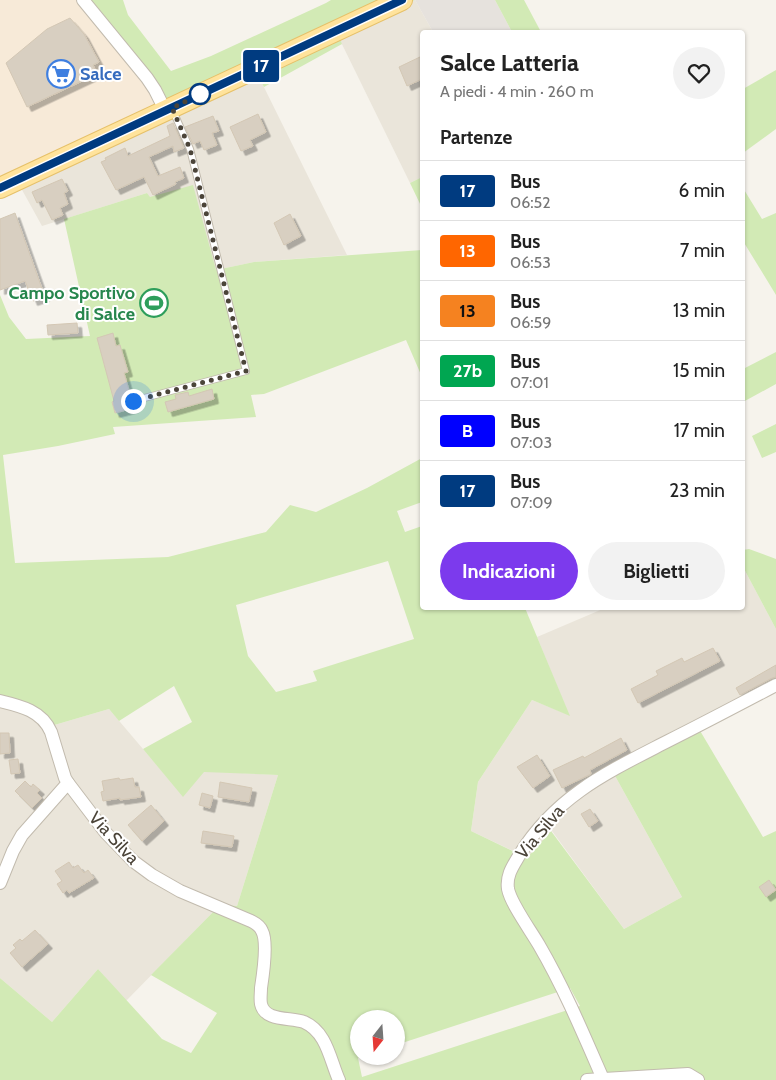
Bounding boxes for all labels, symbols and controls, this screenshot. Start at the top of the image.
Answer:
button: heart [673,47,725,99]
text: Salce Latteria [440,48,579,77]
line badge: 17 [238,50,284,82]
text: 17 [253,55,269,77]
supermarket icon: Salce [46,59,76,89]
place label: Salce [80,63,121,85]
text: A piedi · 4 min · 260 m [440,82,594,101]
unlabelled marker [189,83,211,105]
text: Partenze [440,126,512,149]
text: Bus [510,170,540,193]
text: 6 min [679,179,725,202]
text: 17 [460,180,475,202]
text: 06:52 [510,193,551,212]
text: Bus [510,230,540,253]
text: 7 min [680,239,725,262]
text: 13 [459,240,476,262]
text: 06:53 [510,253,551,272]
place label: Campo Sportivo di Salce [8,282,135,325]
sports icon: Campo Sportivo di Salce [139,288,169,318]
text: Bus [510,290,540,313]
text: 13 min [673,299,725,322]
text: 13 [459,300,476,322]
text: 06:59 [510,313,551,332]
text: Bus [510,350,540,373]
text: 15 min [673,359,725,382]
text: 27b [453,360,482,382]
text: 07:01 [510,373,549,392]
your location [121,389,146,414]
text: Bus [510,410,540,433]
text: 17 min [674,419,725,442]
text: B [462,420,473,442]
text: 07:03 [510,433,552,452]
text: Bus [510,470,540,493]
text: 23 min [669,479,725,502]
text: 17 [460,480,475,502]
text: 07:09 [510,493,553,512]
button: Indicazioni [440,542,578,600]
button: Biglietti [588,542,725,600]
street label: Via Silva [511,800,569,864]
street label: Via Silva [84,807,144,869]
north arrow [350,1010,405,1065]
map controls [350,1010,405,1065]

